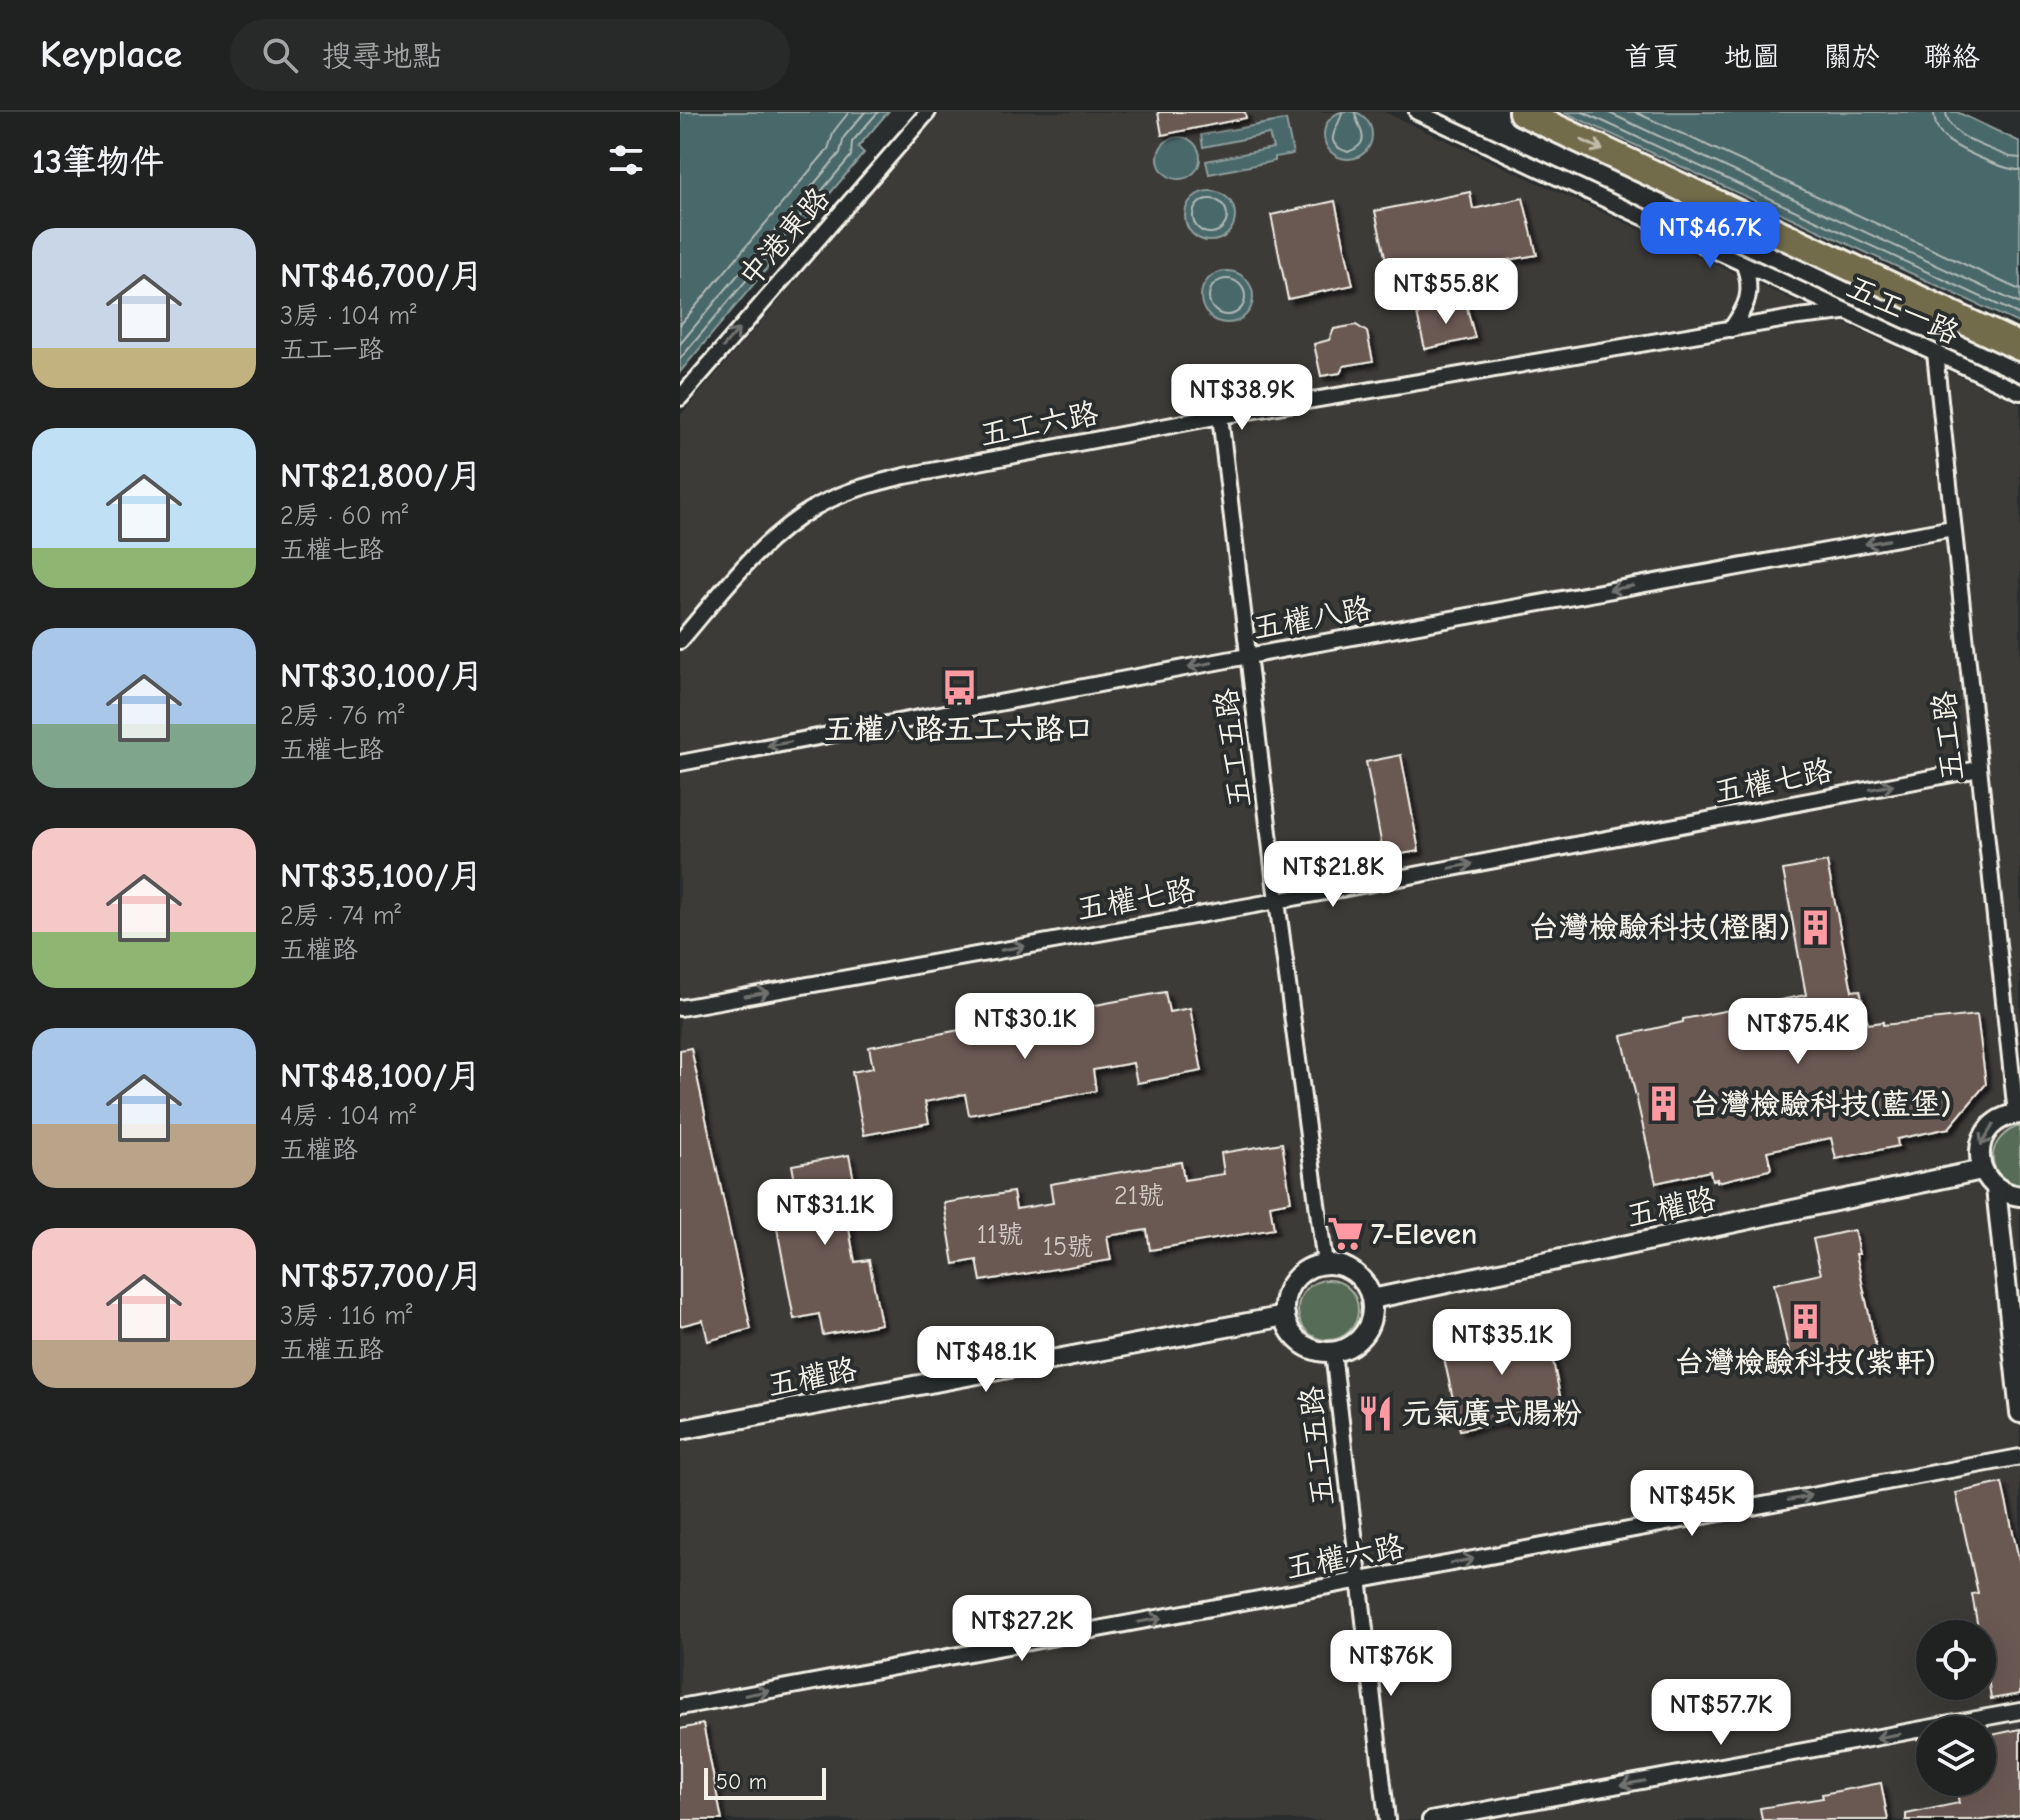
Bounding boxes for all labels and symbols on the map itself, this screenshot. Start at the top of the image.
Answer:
one-way arrow [1580,138,1604,153]
street label: 中港東路 [732,181,837,294]
pin: NT$46.7K [1627,202,1793,270]
pin: NT$55.8K [1363,258,1529,326]
street label: 五工一路 [1841,269,1965,352]
one-way arrow [722,329,740,349]
pin: NT$38.9K [1159,364,1325,432]
street label: 五工六路 [977,396,1101,453]
one-way arrow [1864,535,1890,550]
one-way arrow [1609,582,1634,597]
street label: 五權八路 [1250,591,1374,646]
one-way arrow [1187,658,1213,673]
bus stop icon: 五權八路五工六路口 [940,669,978,707]
street label: 五工五路 [1209,686,1258,810]
street label: 五工路 [1926,689,1971,783]
place label: 五權八路五工六路口 [824,712,1094,747]
one-way arrow [767,738,792,753]
street label: 五權七路 [1711,753,1835,810]
one-way arrow [1869,779,1894,794]
pin: NT$21.8K [1250,841,1416,909]
one-way arrow [1448,858,1473,873]
street label: 五權七路 [1074,872,1198,927]
building icon: 台灣檢驗科技(橙閣) [1797,908,1835,946]
place label: 台灣檢驗科技(橙閣) [1529,910,1790,945]
one-way arrow [999,940,1025,955]
one-way arrow [744,986,769,1001]
pin: NT$30.1K [942,993,1108,1061]
pin: NT$75.4K [1715,998,1881,1066]
building icon: 台灣檢驗科技(藍堡) [1645,1085,1683,1123]
place label: 台灣檢驗科技(藍堡) [1690,1087,1951,1122]
one-way arrow [1979,1123,1996,1145]
pin: NT$31.1K [742,1179,908,1247]
house number: 21號 [1114,1181,1164,1211]
street label: 五權路 [1623,1181,1719,1234]
supermarket icon: 7-Eleven [1326,1215,1364,1253]
place label: 7-Eleven [1371,1217,1477,1252]
house number: 11號 [977,1220,1023,1250]
house number: 15號 [1043,1232,1093,1262]
building icon: 台灣檢驗科技(紫軒) [1786,1302,1824,1340]
pin: NT$35.1K [1419,1309,1585,1377]
pin: NT$48.1K [903,1326,1069,1394]
place label: 台灣檢驗科技(紫軒) [1674,1345,1936,1380]
street label: 五權路 [765,1352,860,1403]
street label: 五工五路 [1294,1384,1341,1507]
restaurant icon: 元氣廣式腸粉 [1357,1394,1395,1432]
place label: 元氣廣式腸粉 [1402,1396,1582,1431]
pin: NT$45K [1627,1470,1757,1538]
one-way arrow [1787,1490,1812,1505]
street label: 五權六路 [1283,1529,1407,1586]
one-way arrow [1449,1553,1474,1568]
pin: NT$27.2K [939,1595,1105,1663]
one-way arrow [1137,1611,1162,1626]
pin: NT$76K [1326,1630,1456,1698]
pin: NT$57.7K [1638,1679,1804,1747]
one-way arrow [743,1685,769,1700]
one-way arrow [1876,1729,1901,1744]
scale bar [704,1764,826,1800]
one-way arrow [1620,1776,1646,1791]

